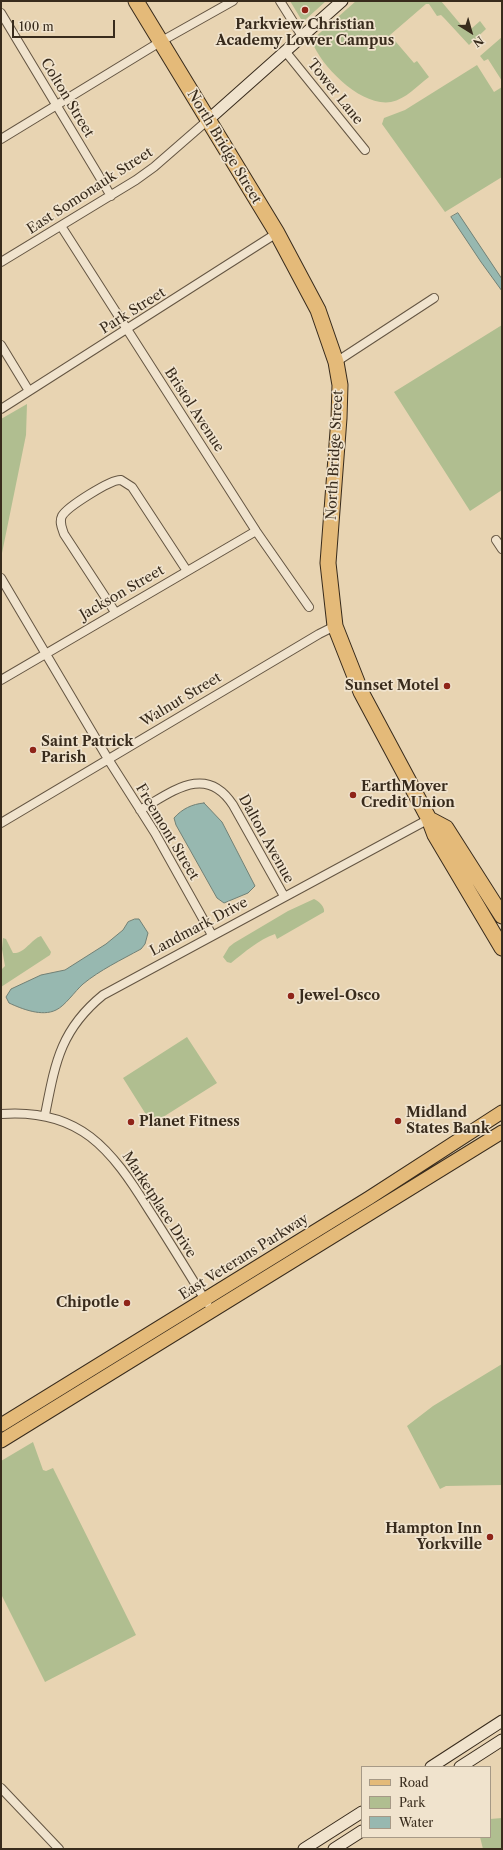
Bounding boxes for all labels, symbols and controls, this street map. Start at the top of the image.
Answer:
marker: Parkview Christian Academy Lower Campus [300,5,310,15]
scale bar [14,12,117,38]
north arrow [451,12,491,52]
place label: Parkview Christian Academy Lower Campus [216,17,394,50]
text: 100 m [19,19,54,34]
text: N [470,33,486,50]
street label: Colton Street [37,55,97,141]
street label: Tower Lane [304,56,366,128]
street label: North Bridge Street [183,87,265,207]
street label: East Somonauk Street [24,144,156,238]
street label: Park Street [97,284,169,338]
street label: Bristol Avenue [161,365,227,455]
street label: North Bridge Street [323,390,347,520]
street label: Jackson Street [77,562,167,624]
street label: Walnut Street [138,669,224,731]
place label: Sunset Motel [345,678,439,694]
marker: Sunset Motel [442,681,452,691]
place label: Saint Patrick Parish [41,734,133,766]
marker: Saint Patrick Parish [28,745,38,755]
place label: EarthMover Credit Union [361,779,455,812]
street label: Freemont Street [132,781,202,883]
marker: EarthMover Credit Union [348,790,358,800]
street label: Dalton Avenue [235,792,297,886]
street label: Landmark Drive [147,894,251,960]
place label: Jewel-Osco [299,988,380,1004]
marker: Jewel-Osco [286,991,296,1001]
place label: Midland States Bank [406,1105,490,1138]
place label: Planet Fitness [139,1114,240,1130]
marker: Midland States Bank [393,1116,403,1126]
marker: Planet Fitness [126,1117,136,1127]
street label: Marketplace Drive [118,1149,200,1261]
street label: East Veterans Parkway [176,1210,312,1304]
place label: Chipotle [56,1295,119,1311]
marker: Chipotle [122,1298,132,1308]
place label: Hampton Inn Yorkville [385,1521,482,1554]
marker: Hampton Inn Yorkville [485,1532,495,1542]
legend [361,1766,491,1838]
text: Road [399,1775,429,1790]
text: Park [399,1795,425,1810]
text: Water [399,1815,433,1830]

